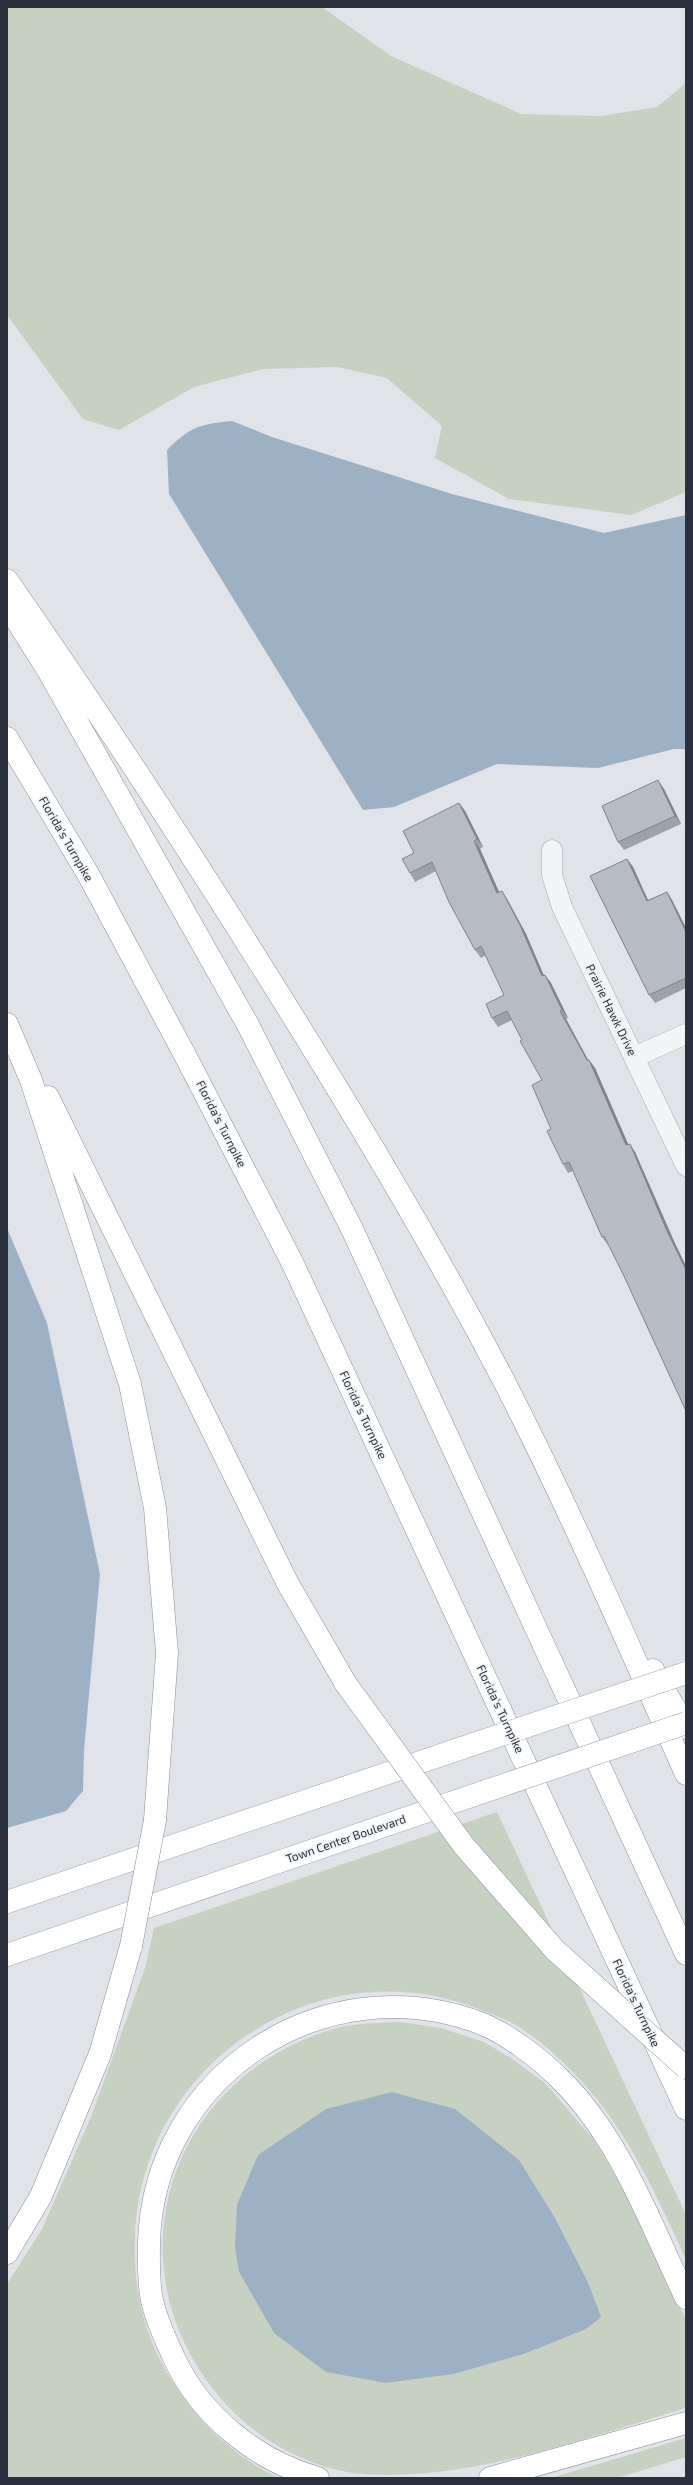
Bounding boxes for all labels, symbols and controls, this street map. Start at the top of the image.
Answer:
street label: Florida's Turnpike [37,794,97,883]
street label: Prairie Hawk Drive [584,962,640,1058]
street label: Florida's Turnpike [194,1078,250,1169]
street label: Florida's Turnpike [337,1368,390,1461]
street label: Florida's Turnpike [474,1662,527,1755]
street label: Town Center Boulevard [284,1811,408,1865]
street label: Florida's Turnpike [610,1956,663,2049]

